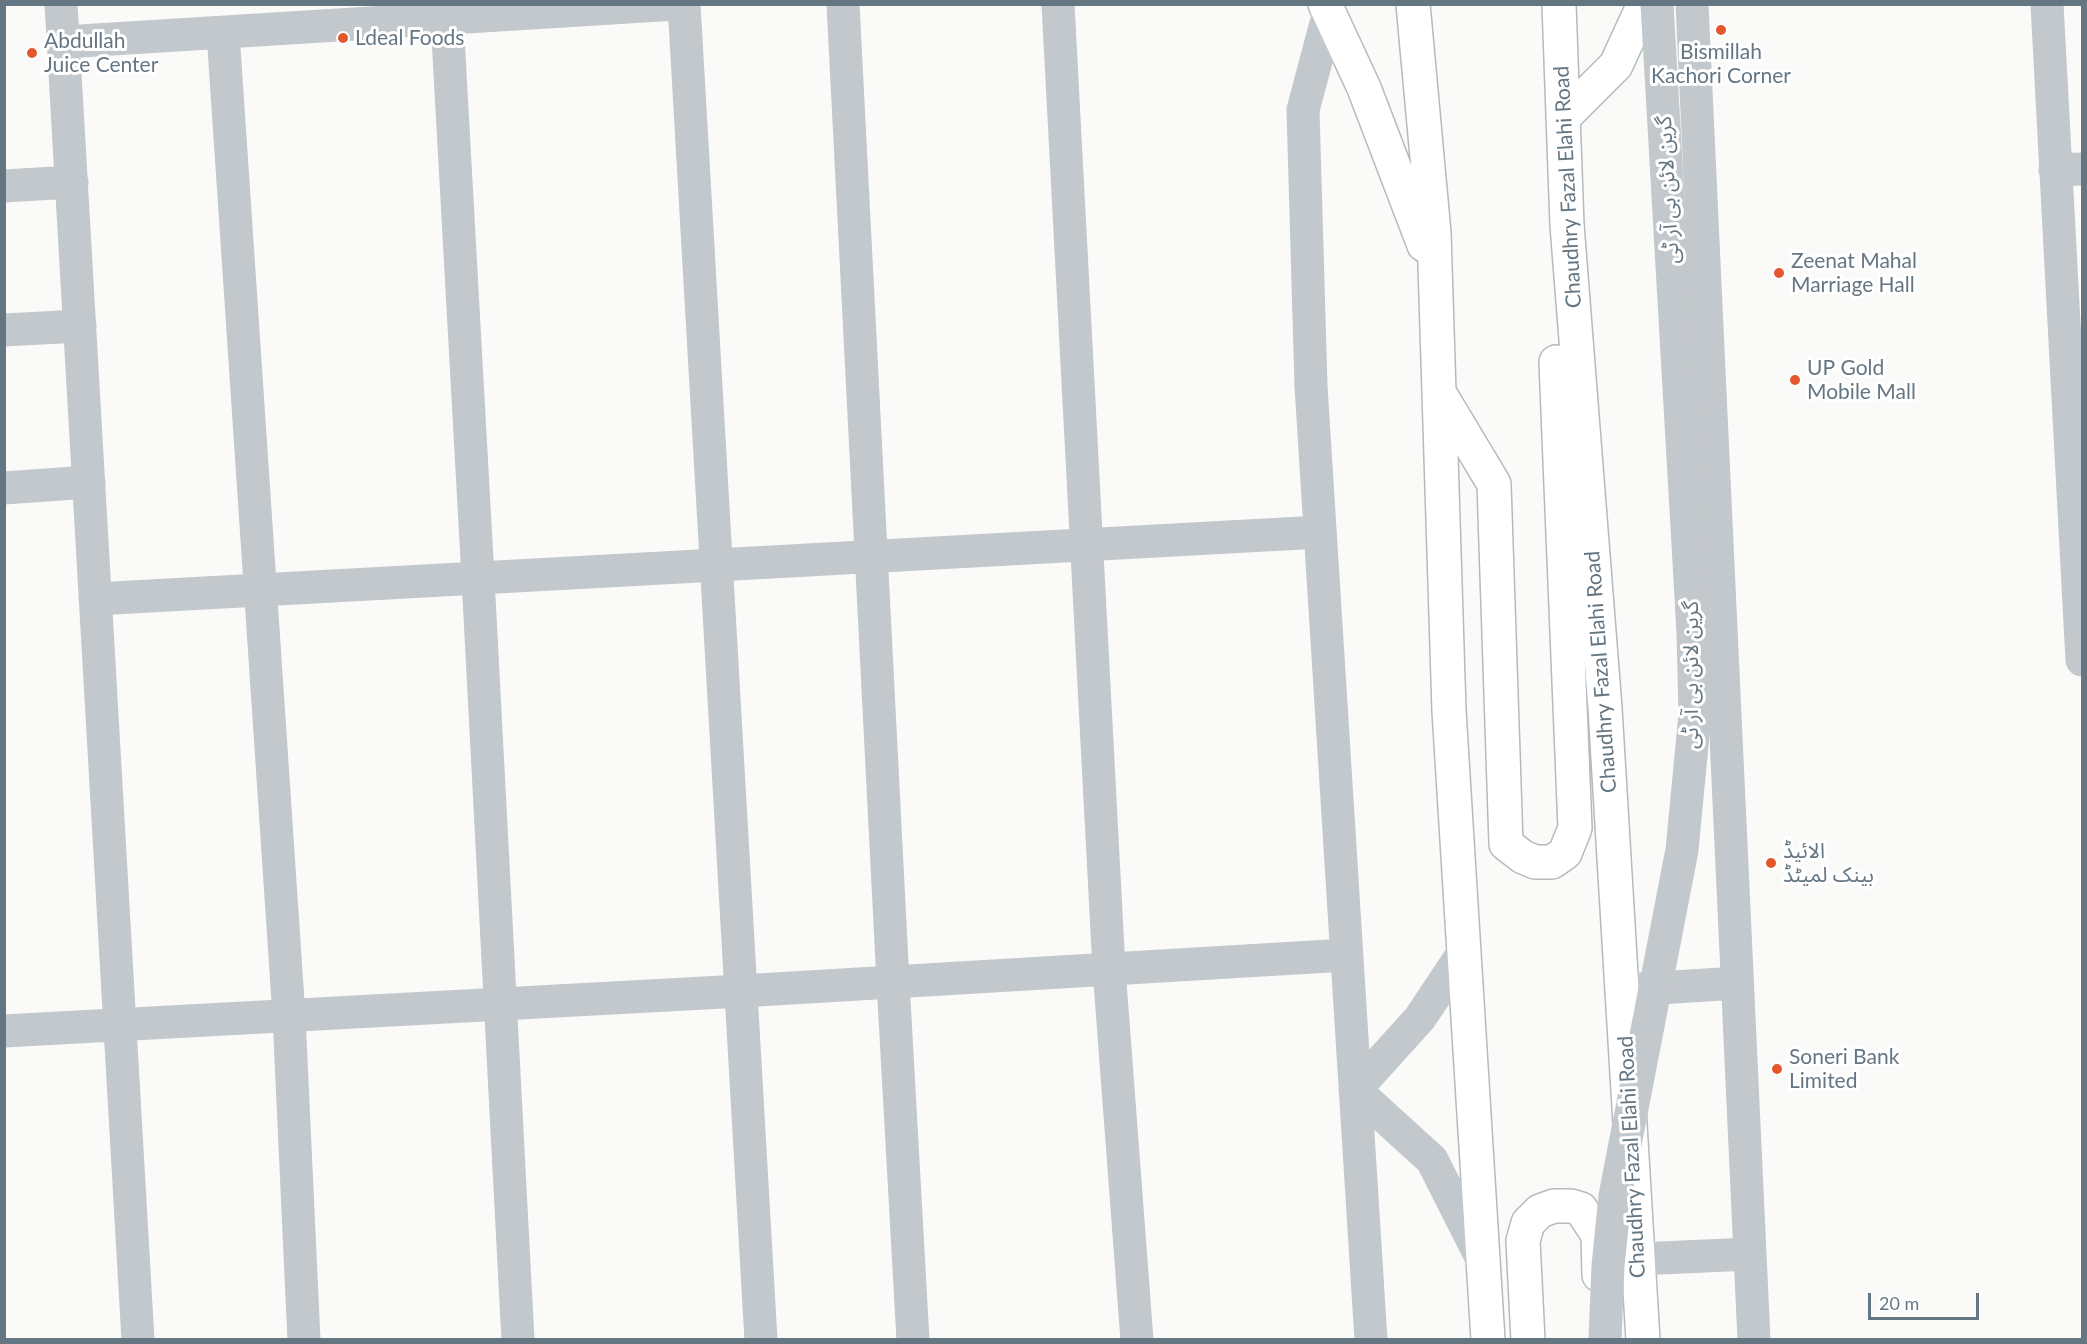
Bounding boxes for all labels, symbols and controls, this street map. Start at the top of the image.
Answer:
marker: Bismillah Kachori Corner [1714,23,1728,37]
place label: Ldeal Foods [355,25,464,51]
place label: Abdullah Juice Center [44,28,158,78]
marker: Ldeal Foods [336,31,350,45]
place label: Bismillah Kachori Corner [1651,39,1791,89]
marker: Abdullah Juice Center [25,46,39,60]
street label: Chaudhry Fazal Elahi Road [1549,65,1587,309]
street label: گرین لائن بی آر ٹی [1652,115,1684,265]
place label: Zeenat Mahal Marriage Hall [1791,248,1917,298]
marker: Zeenat Mahal Marriage Hall [1772,266,1786,280]
place label: UP Gold Mobile Mall [1807,355,1916,405]
marker: UP Gold Mobile Mall [1788,373,1802,387]
street label: Chaudhry Fazal Elahi Road [1580,550,1622,794]
street label: گرین لائن بی آر ٹی [1678,601,1704,749]
place label: الائیڈ بینک لمیٹڈ [1783,838,1874,888]
marker: الائیڈ بینک لمیٹڈ [1764,856,1778,870]
street label: Chaudhry Fazal Elahi Road [1613,1035,1651,1279]
place label: Soneri Bank Limited [1789,1044,1899,1094]
marker: Soneri Bank Limited [1770,1062,1784,1076]
scale bar [1871,1281,1982,1319]
text: 20 m [1879,1292,1919,1314]

